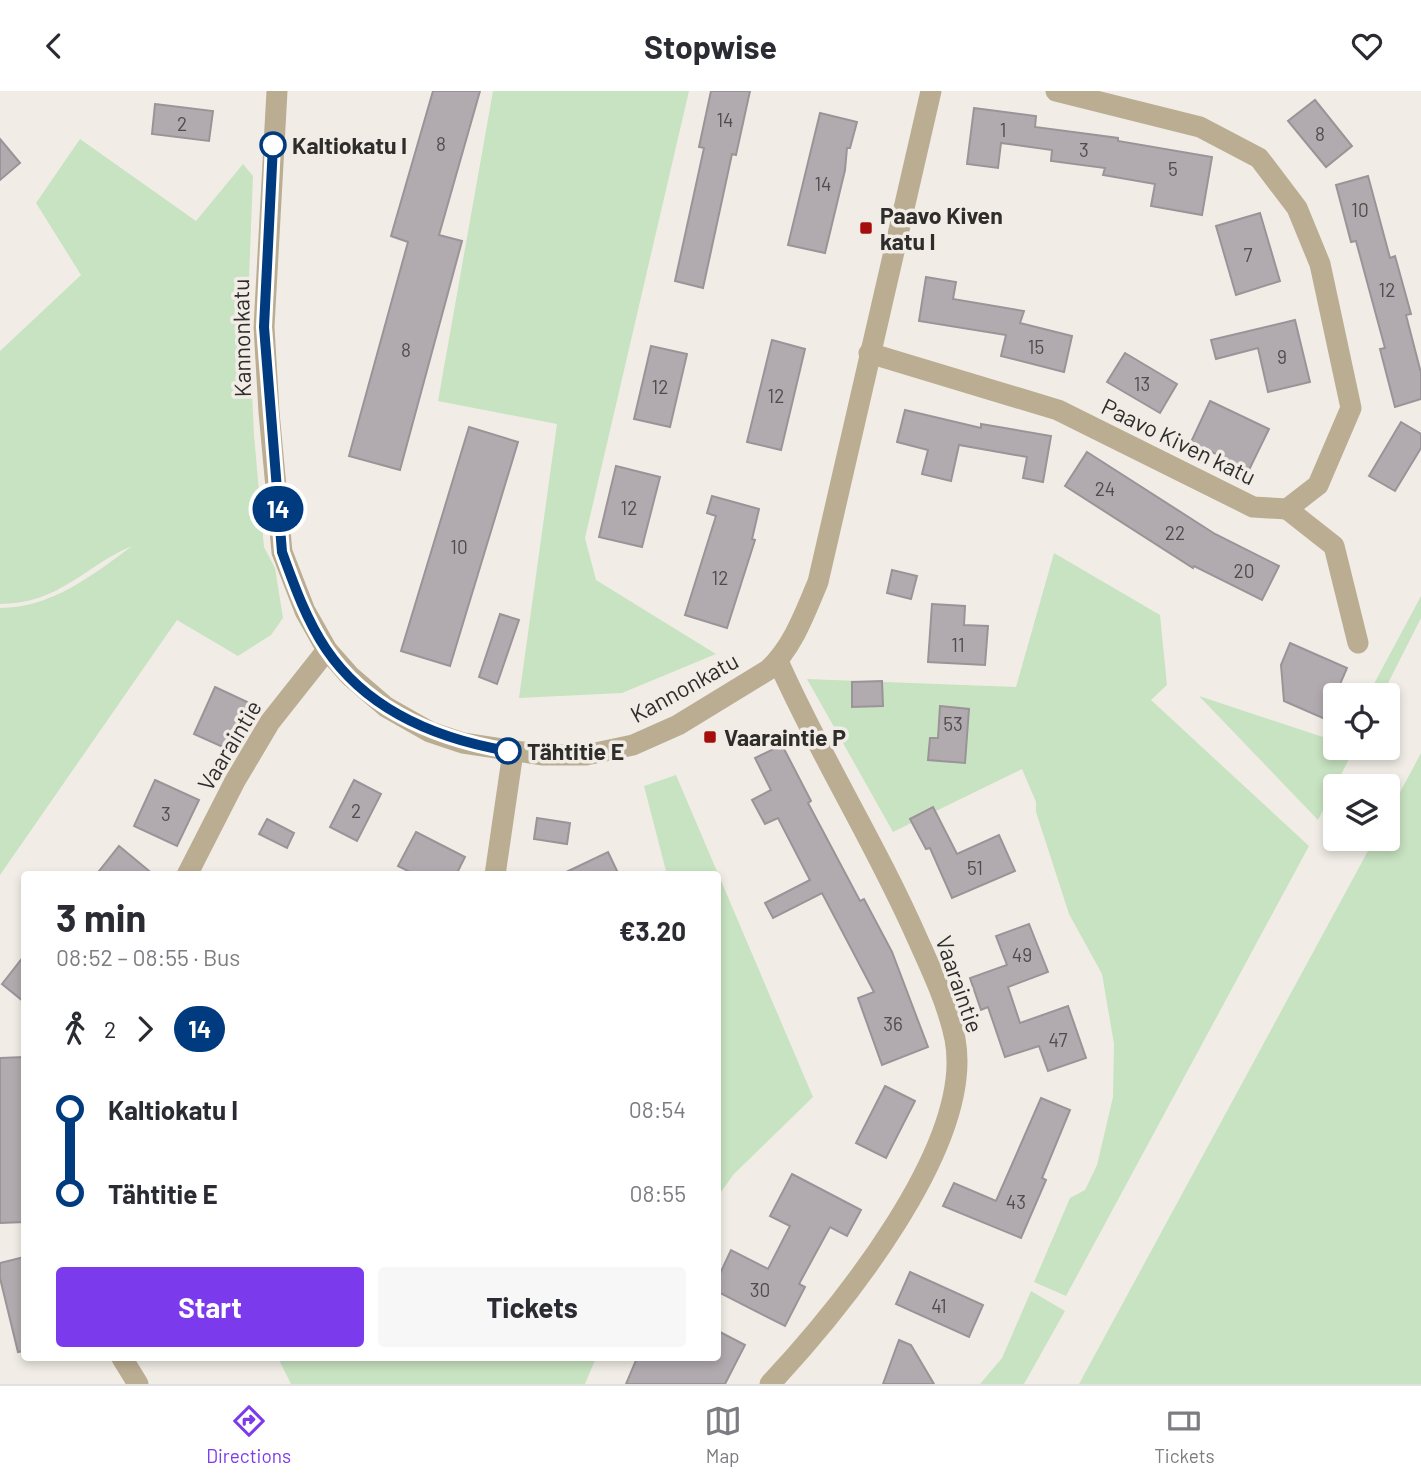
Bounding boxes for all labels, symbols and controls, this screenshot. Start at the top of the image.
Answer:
icon: back [35,27,73,65]
text: Stopwise [644,27,777,65]
icon: heart [1348,27,1386,65]
house number: 14 [716,108,734,131]
house number: 2 [177,112,187,135]
house number: 1 [1000,118,1006,141]
house number: 8 [1315,122,1325,145]
place label: Kaltiokatu I [292,131,407,159]
marker: Kaltiokatu I [260,132,286,158]
house number: 8 [436,132,446,155]
house number: 3 [1079,138,1089,161]
house number: 5 [1168,157,1178,180]
house number: 14 [814,172,832,195]
house number: 10 [1351,198,1369,221]
place label: Paavo Kiven katu I [880,201,1003,255]
marker: Paavo Kiven katu I [858,220,874,236]
house number: 7 [1244,243,1253,266]
street label: Kannonkatu [226,278,256,398]
house number: 12 [1379,278,1395,301]
house number: 15 [1028,335,1044,358]
house number: 8 [401,338,411,361]
house number: 9 [1277,345,1287,368]
house number: 13 [1134,372,1150,395]
house number: 12 [652,375,668,398]
house number: 12 [768,384,784,407]
street label: Paavo Kiven katu [1097,392,1261,490]
house number: 24 [1095,477,1115,500]
line badge: 14 [246,486,310,532]
text: 14 [266,494,290,523]
house number: 12 [621,496,637,519]
house number: 22 [1165,521,1185,544]
house number: 10 [450,535,468,558]
house number: 20 [1234,559,1254,582]
house number: 12 [712,566,728,589]
house number: 11 [951,633,965,656]
street label: Kannonkatu [625,646,743,728]
map controls [1323,683,1400,851]
button: locate [1323,683,1400,760]
street label: Vaaraintie [191,695,267,795]
house number: 53 [943,712,963,735]
place label: Vaaraintie P [724,723,846,751]
marker: Vaaraintie P [702,729,718,745]
place label: Tähtitie E [527,737,624,765]
marker: Tähtitie E [495,738,521,764]
button: layers [1323,774,1400,851]
house number: 2 [351,799,361,822]
house number: 3 [161,802,171,825]
house number: 51 [967,856,983,879]
text: 3 min [56,894,146,940]
text: €3.20 [619,915,686,946]
street label: Vaaraintie [930,932,990,1036]
text: 08:52 – 08:55 · Bus [56,943,240,971]
house number: 49 [1012,943,1032,966]
icon: walk [56,1010,94,1048]
icon: forward [126,1010,164,1048]
house number: 36 [883,1012,903,1035]
text: 14 [188,1014,211,1043]
text: 2 [104,1015,116,1043]
house number: 47 [1049,1028,1067,1051]
text: Kaltiokatu I [108,1094,238,1125]
text: 08:54 [629,1095,686,1123]
text: Tähtitie E [108,1178,218,1209]
text: 08:55 [630,1179,686,1207]
house number: 43 [1006,1190,1026,1213]
button: Start [56,1267,364,1347]
button: Tickets [378,1267,686,1347]
house number: 30 [750,1278,770,1301]
house number: 41 [931,1294,947,1317]
tab: Directions [206,1402,291,1467]
tab: Map [704,1402,742,1467]
tab: Tickets [1154,1402,1215,1467]

